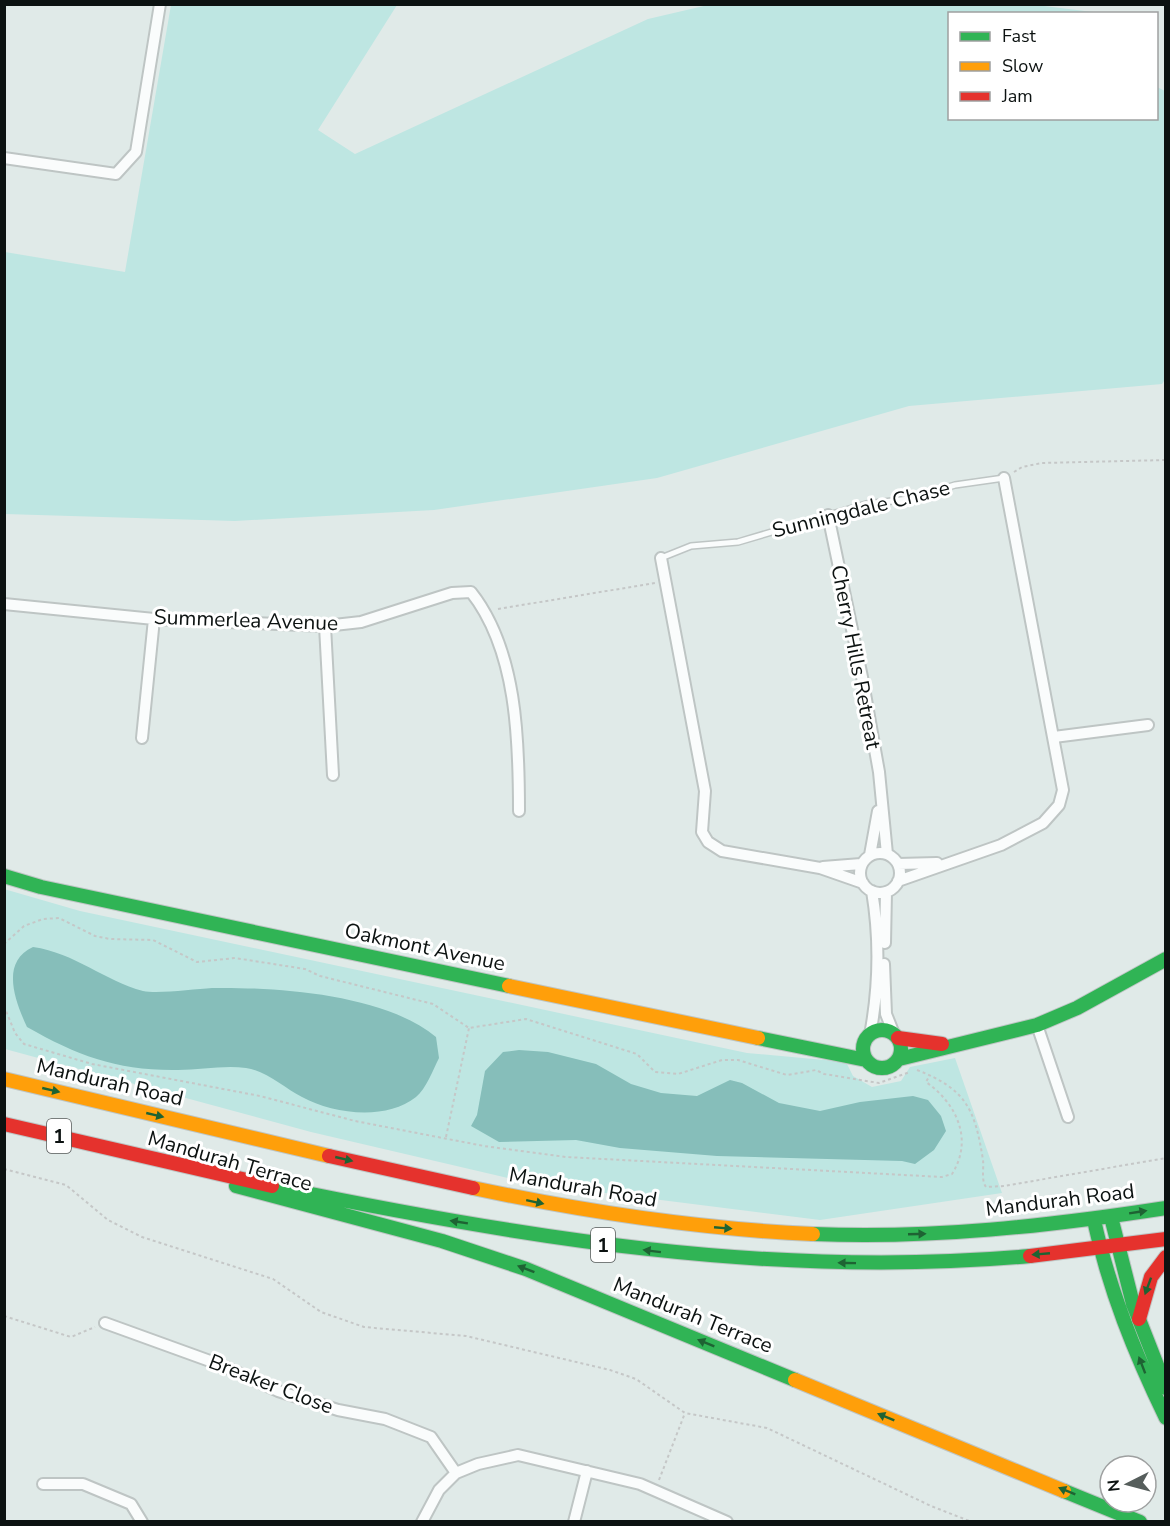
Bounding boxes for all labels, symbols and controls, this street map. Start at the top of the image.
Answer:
legend [948,12,1158,120]
text: Fast [1002,24,1037,48]
text: Slow [1002,54,1043,78]
text: Jam [1001,84,1033,108]
street label: Sunningdale Chase [769,473,953,545]
street label: Cherry Hills Retreat [824,562,888,752]
street label: Summerlea Avenue [153,603,339,637]
street label: Oakmont Avenue [342,916,508,978]
street label: Mandurah Road [34,1052,186,1112]
one-way arrow [42,1086,60,1096]
one-way arrow [146,1110,164,1120]
road number: 1 [47,1119,71,1153]
street label: Mandurah Terrace [144,1124,316,1198]
one-way arrow [335,1155,354,1165]
street label: Mandurah Road [507,1160,659,1214]
street label: Mandurah Road [984,1177,1136,1223]
one-way arrow [526,1198,545,1207]
one-way arrow [1129,1208,1148,1217]
one-way arrow [450,1217,469,1226]
one-way arrow [713,1223,732,1233]
road number: 1 [591,1228,615,1262]
one-way arrow [908,1229,927,1239]
one-way arrow [643,1246,662,1256]
one-way arrow [1032,1249,1051,1259]
one-way arrow [837,1258,856,1267]
one-way arrow [516,1264,534,1274]
street label: Mandurah Terrace [609,1270,777,1360]
one-way arrow [1143,1277,1153,1295]
one-way arrow [697,1338,715,1347]
street label: Breaker Close [205,1347,337,1421]
one-way arrow [1136,1356,1146,1374]
one-way arrow [877,1412,895,1422]
north arrow [1098,1454,1158,1514]
text: N [1103,1478,1126,1493]
one-way arrow [1057,1486,1075,1496]

